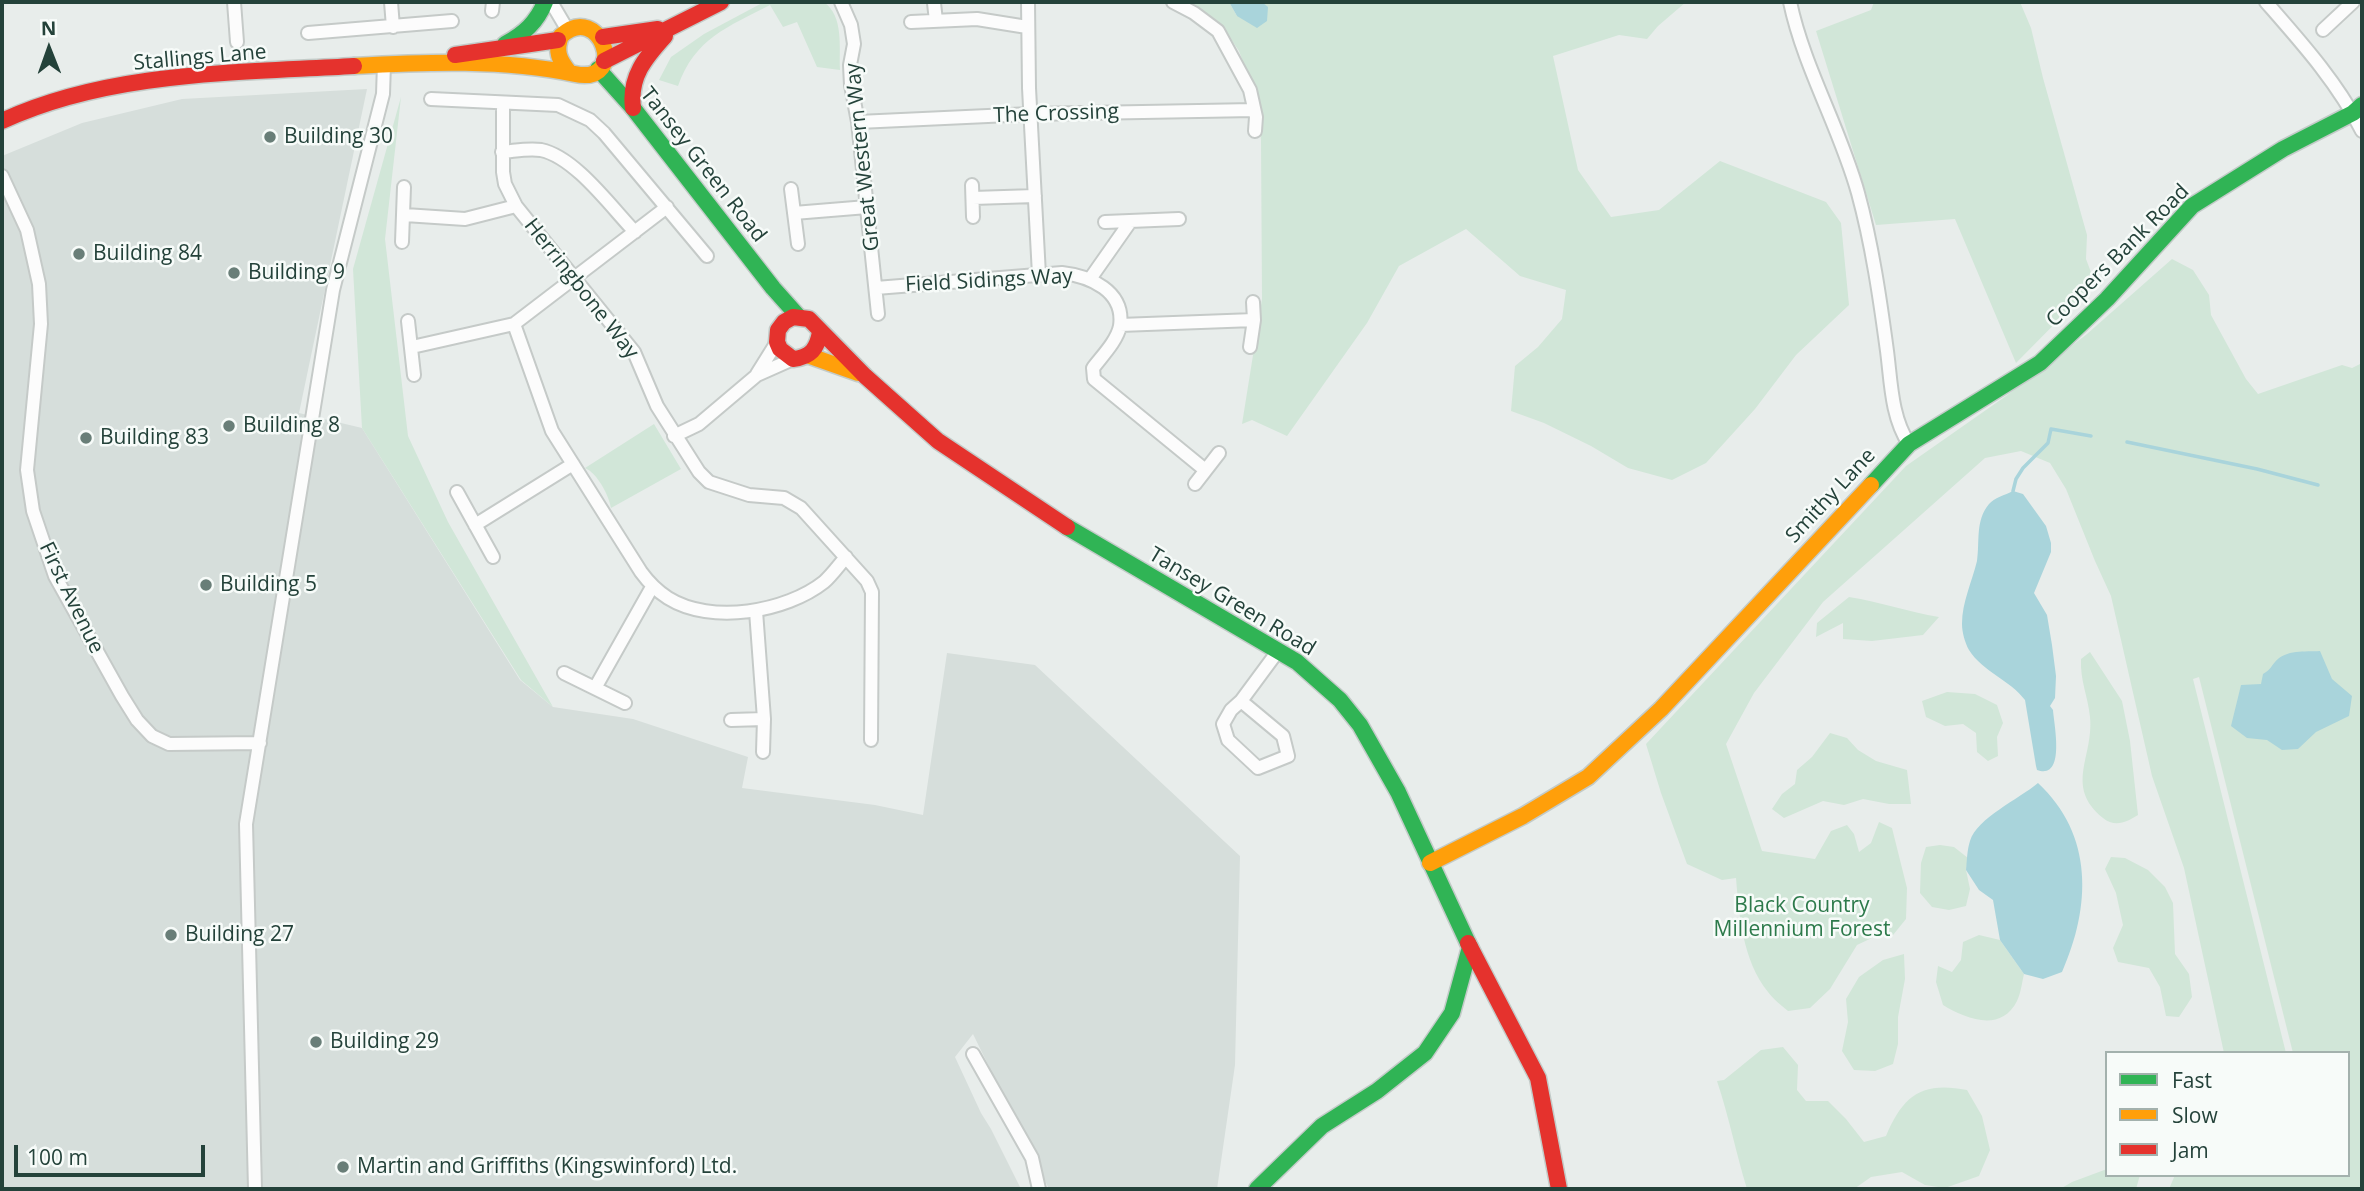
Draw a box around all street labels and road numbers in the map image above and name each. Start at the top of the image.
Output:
street label: Stallings Lane [132,40,268,76]
street label: Great Western Way [841,62,885,252]
street label: Tansey Green Road [635,82,771,248]
street label: The Crossing [993,99,1119,129]
street label: Coopers Bank Road [2041,179,2195,333]
street label: Herringbone Way [518,214,644,364]
street label: Field Sidings Way [905,264,1073,298]
street label: Smithy Lane [1781,444,1881,548]
street label: First Avenue [33,538,109,658]
street label: Tansey Green Road [1144,542,1320,662]

